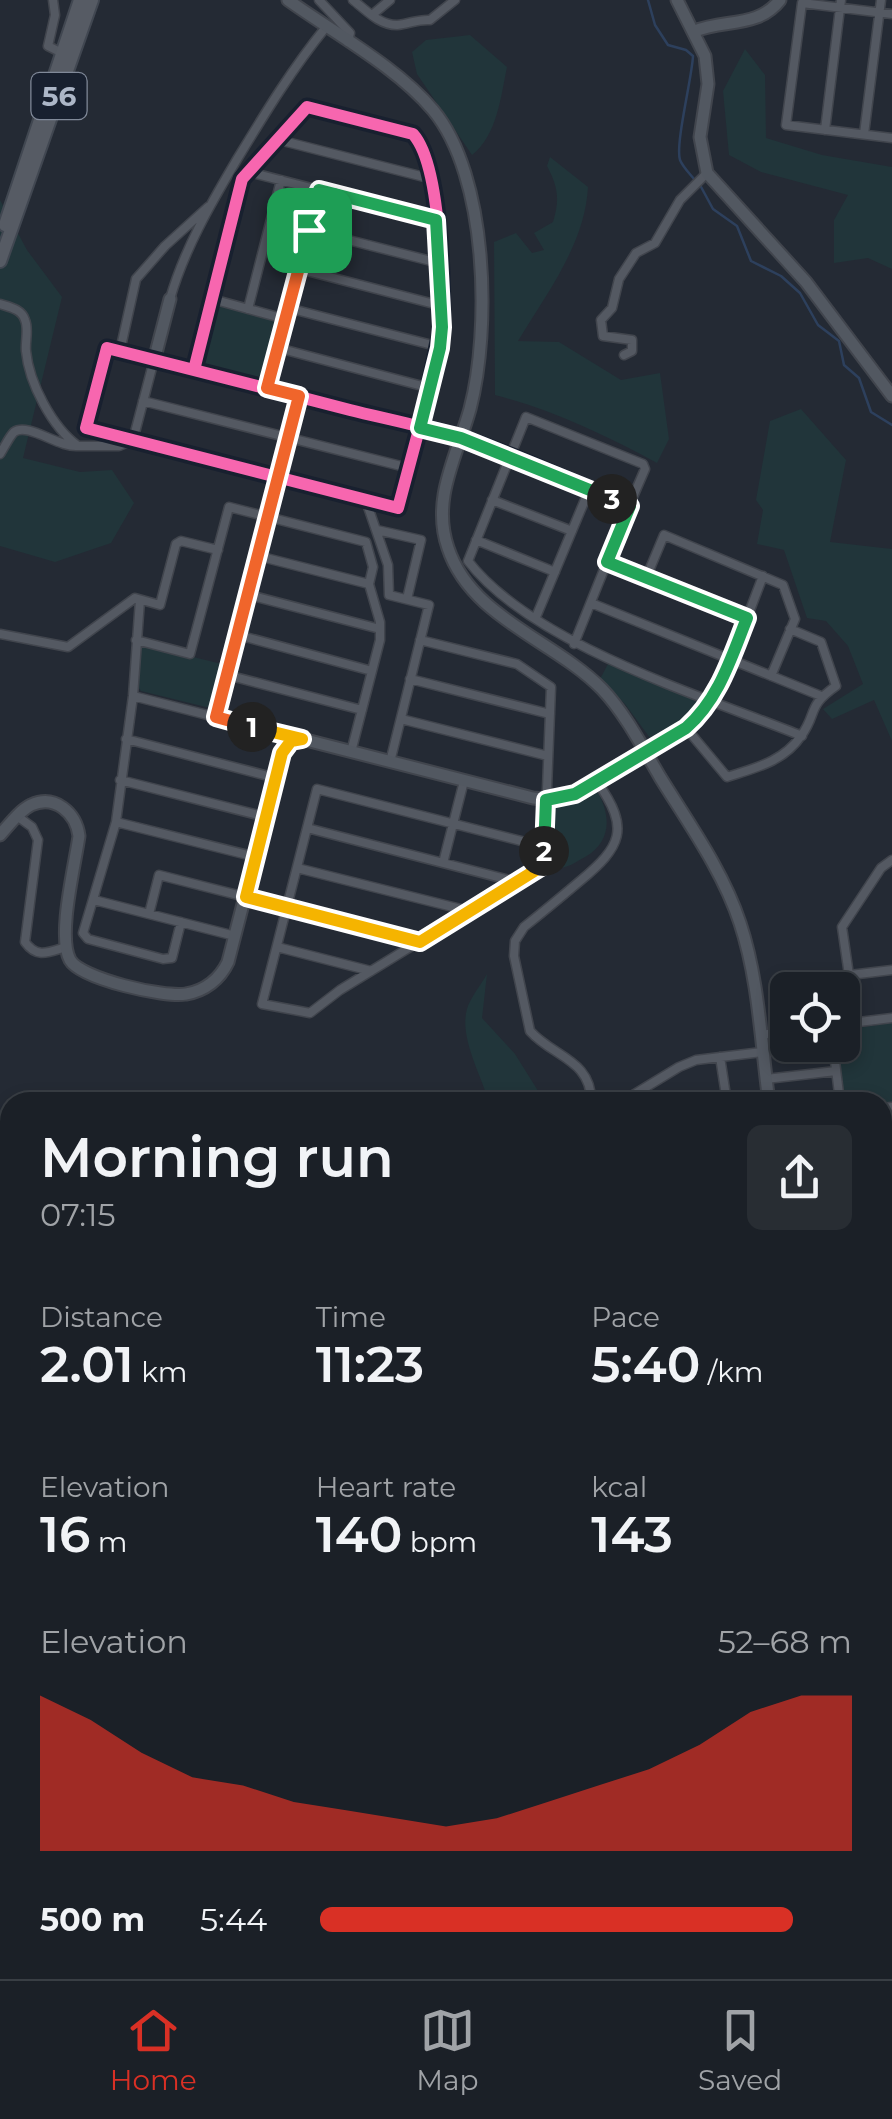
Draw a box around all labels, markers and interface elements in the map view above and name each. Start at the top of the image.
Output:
road number: 56 [32,73,86,119]
pin [267,188,352,273]
icon: arrive [282,203,337,258]
pin: 3 [587,474,637,524]
text: 3 [604,482,620,516]
pin: 1 [227,702,277,752]
text: 1 [247,710,257,744]
pin: 2 [519,826,569,876]
text: 2 [536,834,552,868]
map controls [770,972,860,1062]
button: locate [770,972,860,1062]
text: Morning run [40,1124,394,1191]
button: share [747,1125,852,1230]
text: 07:15 [40,1195,116,1234]
text: Distance [40,1300,163,1334]
text: Time [316,1300,386,1334]
text: Pace [591,1300,660,1334]
text: 2.01 [40,1334,134,1395]
text: 11:23 [316,1334,424,1395]
text: 5:40 [591,1334,700,1395]
text: km [134,1355,187,1389]
text: /km [700,1355,763,1389]
text: Elevation [40,1470,169,1504]
text: Heart rate [316,1470,456,1504]
text: kcal [591,1470,647,1504]
text: 16 [40,1504,90,1565]
text: 140 [316,1504,402,1565]
text: 143 [591,1504,673,1565]
text: m [90,1525,127,1559]
text: bpm [402,1525,477,1559]
text: Elevation [40,1622,188,1661]
text: 52–68 m [718,1622,852,1661]
text: 500 m [40,1900,145,1939]
text: 5:44 [200,1900,267,1939]
tab: Home [110,2003,197,2097]
tab: Map [416,2003,479,2097]
tab: Saved [698,2003,782,2097]

